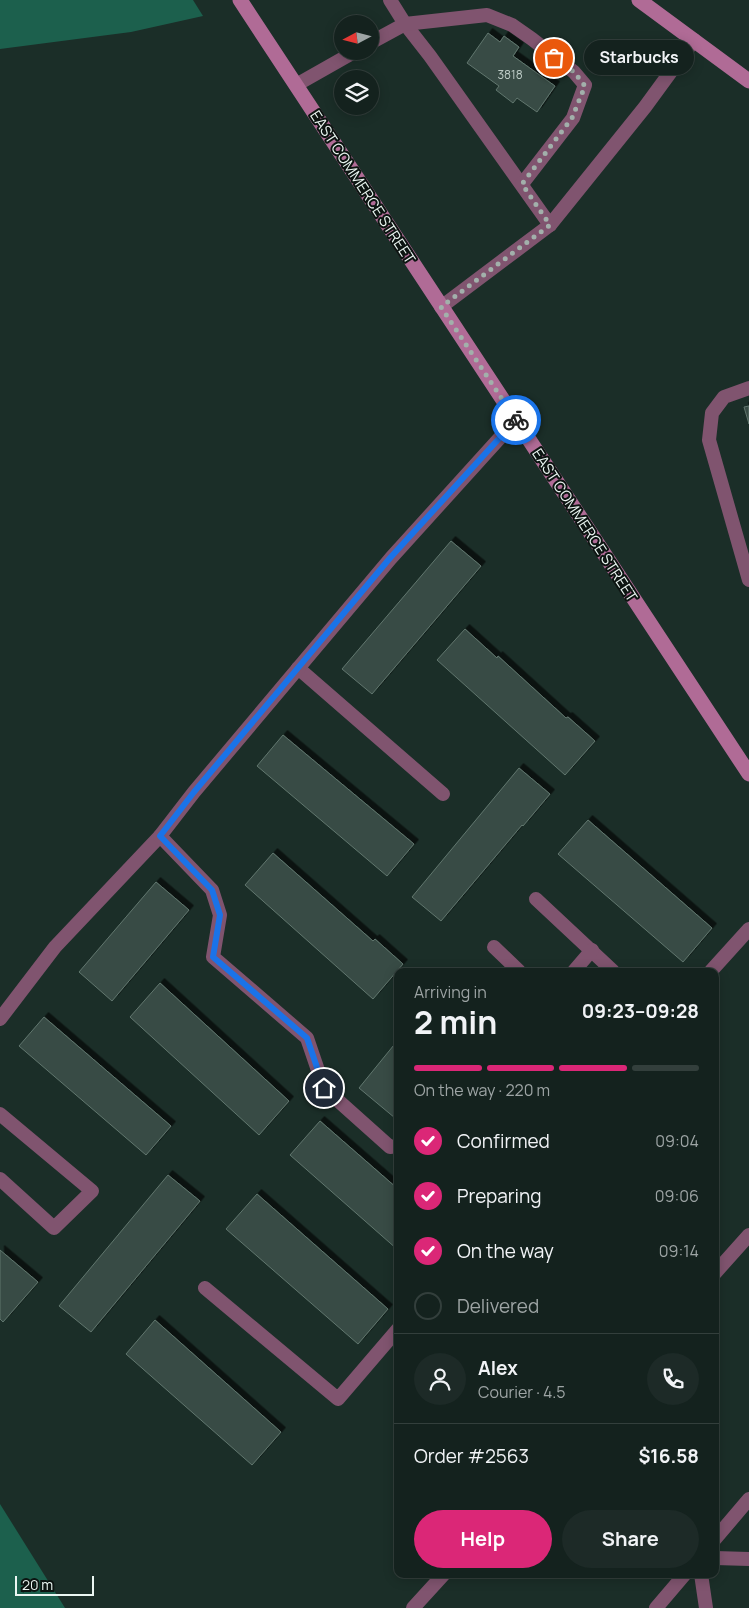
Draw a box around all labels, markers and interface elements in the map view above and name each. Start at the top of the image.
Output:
north arrow [334,15,379,60]
map controls [334,15,379,115]
pin [533,37,575,79]
callout: Starbucks [584,40,694,76]
icon: bag [540,44,568,72]
text: Starbucks [599,46,679,68]
house number: 3818 [497,66,523,83]
button: layers [334,70,379,115]
street label: EAST COMMERCE STREET [305,106,421,268]
courier [491,395,541,445]
icon: bike [502,406,530,434]
street label: EAST COMMERCE STREET [527,444,643,606]
text: Arriving in [414,981,487,1003]
text: 09:23–09:28 [582,998,699,1024]
text: 2 min [414,1000,497,1044]
pin [303,1067,345,1109]
icon: home [310,1074,338,1102]
text: On the way · 220 m [414,1079,550,1101]
icon: check [414,1127,442,1155]
text: Confirmed [457,1128,550,1154]
text: 09:04 [655,1130,699,1152]
icon: check [414,1182,442,1210]
text: Preparing [457,1183,542,1209]
text: 09:06 [655,1185,699,1207]
icon: check [414,1237,442,1265]
text: On the way [457,1238,554,1264]
text: 09:14 [659,1240,699,1262]
text: Delivered [457,1293,539,1319]
button: person [414,1353,466,1405]
button: phone [647,1353,699,1405]
text: Alex [478,1355,518,1381]
text: Courier · 4.5 [478,1381,565,1403]
text: Order #2563 [414,1443,529,1469]
text: $16.58 [638,1443,699,1469]
button: Help [414,1510,552,1568]
button: Share [562,1510,699,1568]
scale bar [15,1573,94,1596]
text: 20 m [22,1575,53,1594]

